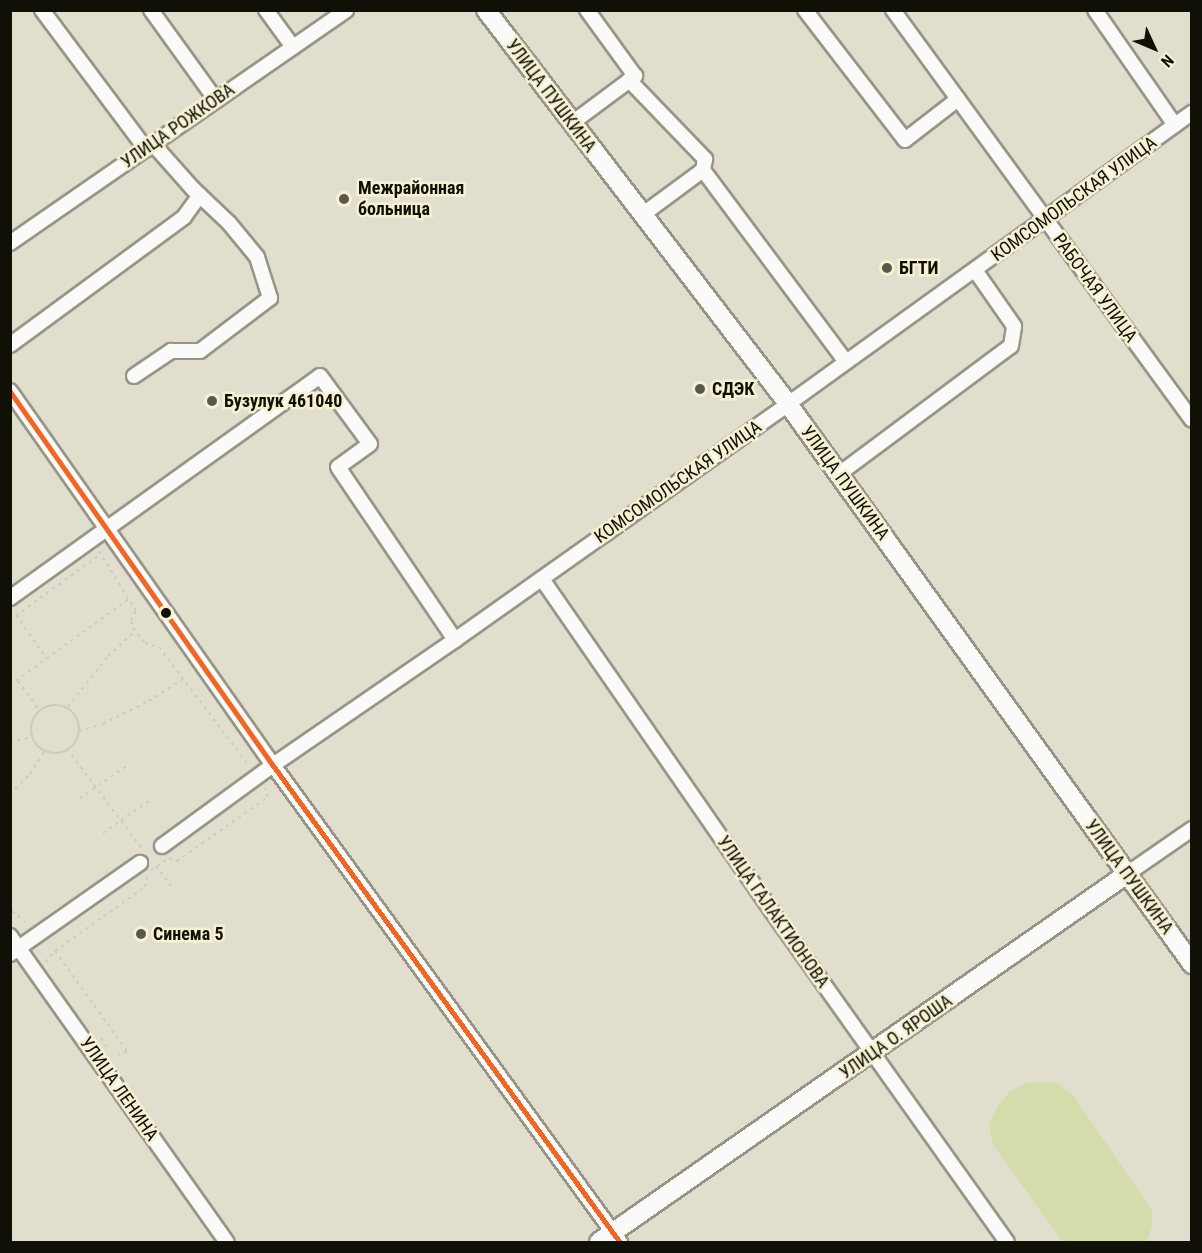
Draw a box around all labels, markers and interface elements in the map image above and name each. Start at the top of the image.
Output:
north arrow [1124,18,1184,78]
street label: УЛИЦА ПУШКИНА [501,35,601,157]
text: N [1157,51,1178,71]
street label: УЛИЦА РОЖКОВА [117,79,239,173]
street label: КОМСОМОЛЬСКАЯ УЛИЦА [987,132,1161,266]
place label: Межрайонная больница [358,178,464,220]
marker: Межрайонная больница [335,190,353,208]
street label: РАБОЧАЯ УЛИЦА [1048,229,1142,347]
place label: БГТИ [899,257,938,279]
marker: БГТИ [880,261,894,275]
place label: СДЭК [712,378,754,400]
marker: СДЭК [693,382,707,396]
place label: Бузулук 461040 [224,390,342,412]
marker: Бузулук 461040 [205,394,219,408]
street label: КОМСОМОЛЬСКАЯ УЛИЦА [590,416,766,548]
street label: УЛИЦА ПУШКИНА [796,421,894,545]
unlabelled marker [160,607,172,619]
street label: УЛИЦА ПУШКИНА [1080,815,1178,939]
street label: УЛИЦА ГАЛАКТИОНОВА [712,832,834,992]
place label: Синема 5 [153,923,224,945]
marker: Синема 5 [134,927,148,941]
street label: УЛИЦА О. ЯРОША [835,990,957,1084]
street label: УЛИЦА ЛЕНИНА [75,1033,163,1145]

